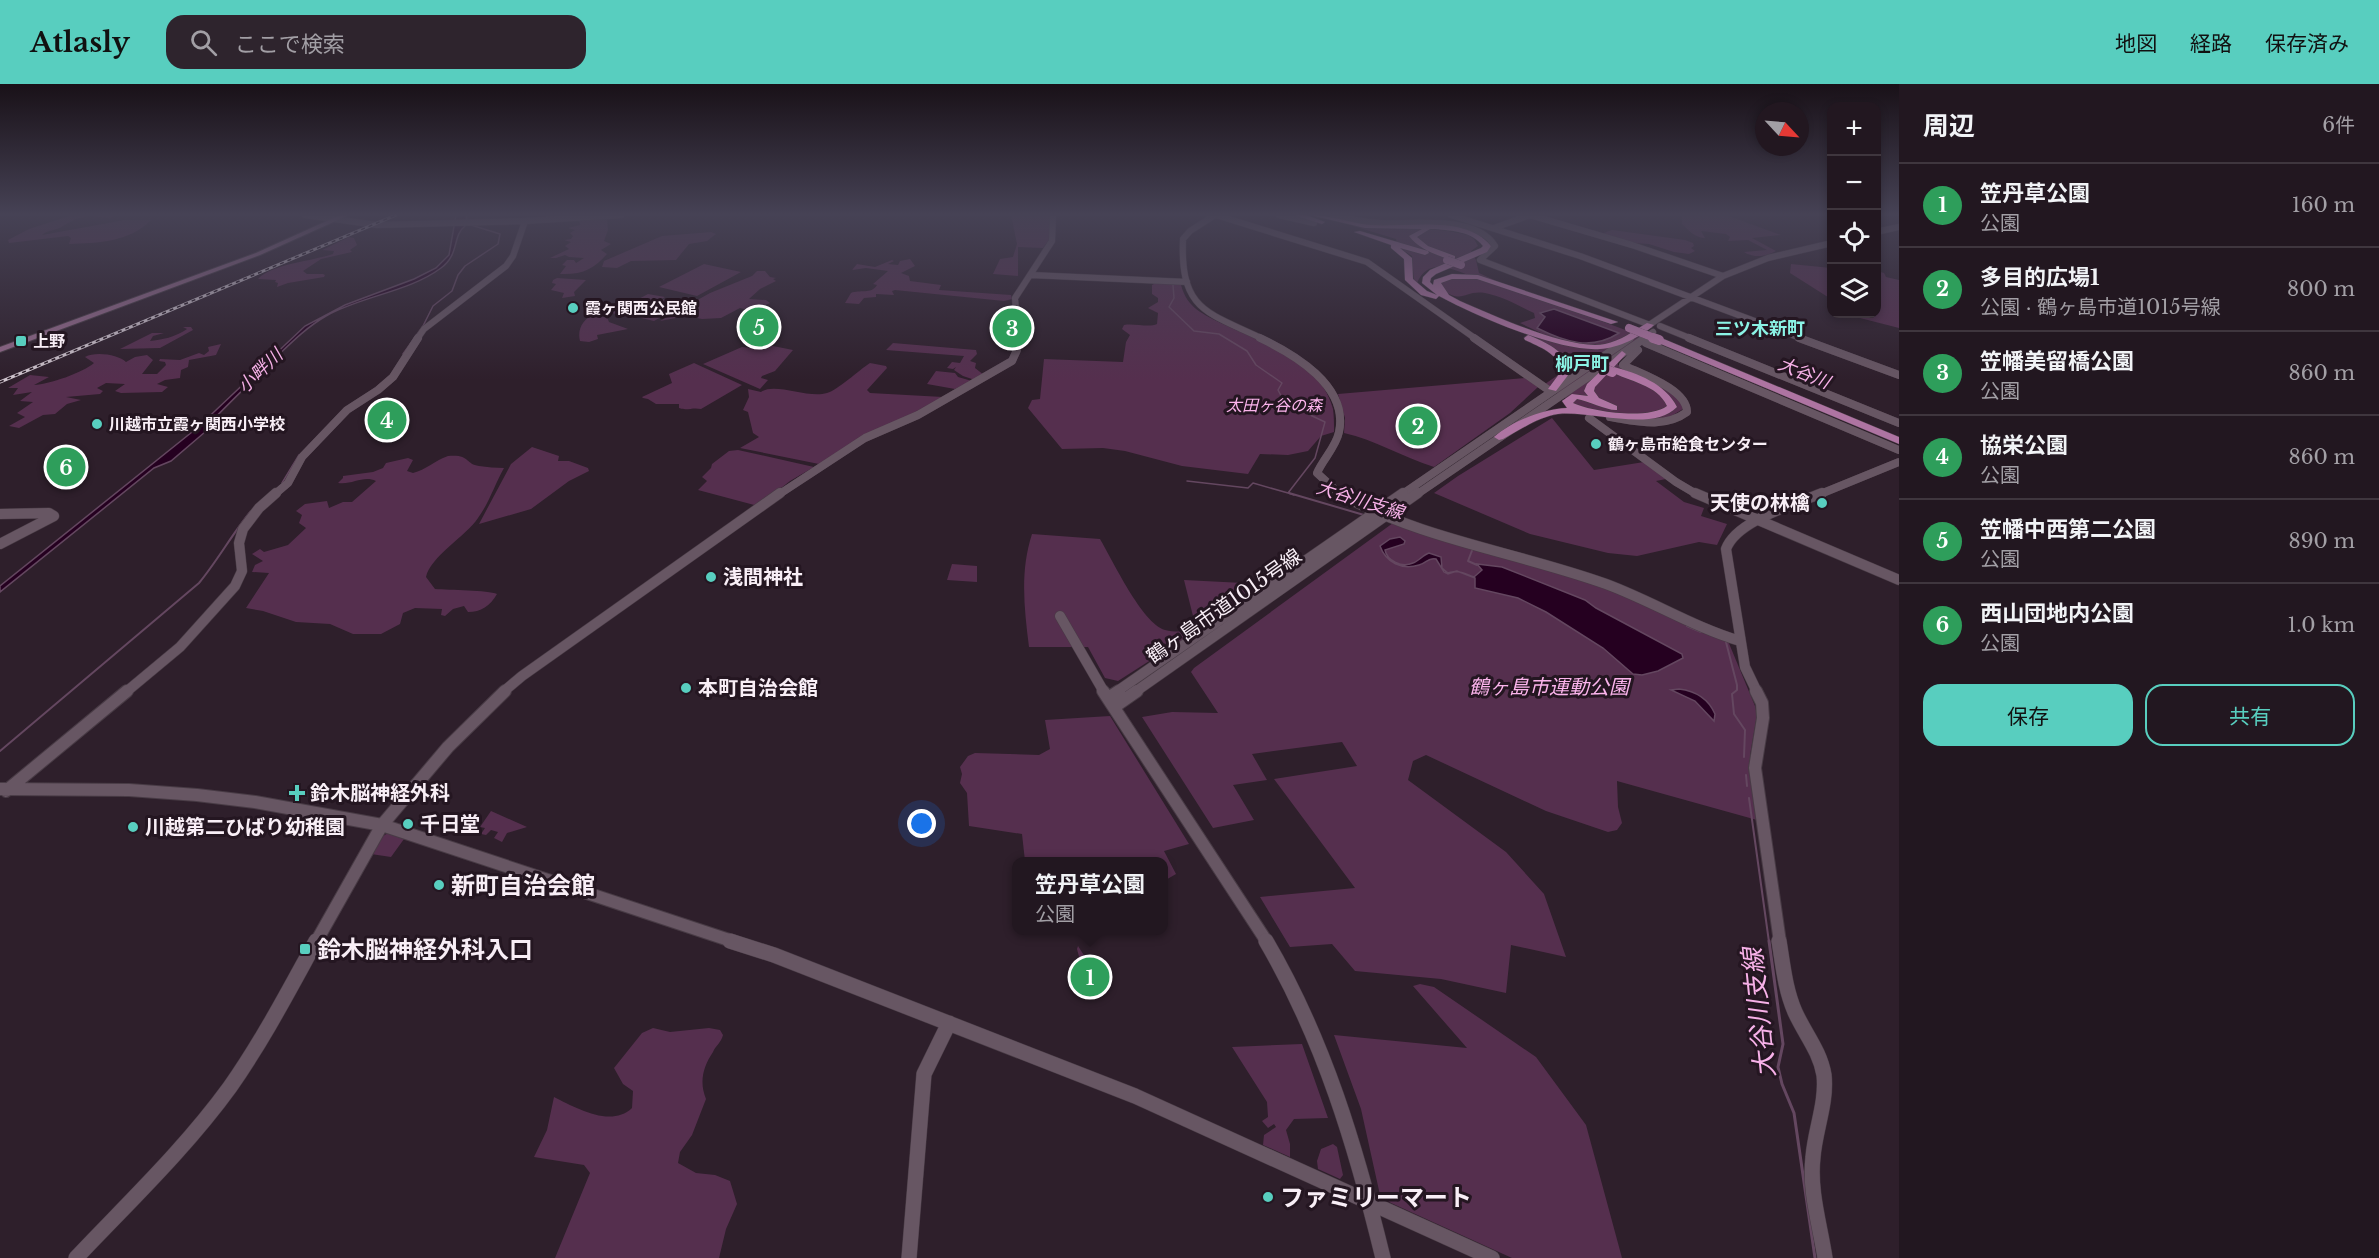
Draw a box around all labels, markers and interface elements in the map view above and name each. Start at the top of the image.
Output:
search box [166,15,586,69]
text: Atlasly [30,25,130,60]
icon: search [187,26,220,59]
text: ここで検索 [235,31,345,58]
text: 地図 [2115,31,2157,57]
text: 経路 [2190,31,2232,57]
text: 保存済み [2265,31,2349,57]
north arrow [1755,102,1809,156]
map controls [1827,102,1881,318]
button: + [1827,102,1881,156]
text: 周辺 [1923,110,1975,142]
text: 6件 [2322,113,2355,137]
button: − [1827,156,1881,210]
text: 笠丹草公園 [1980,180,2090,207]
text: 1 [1938,193,1947,217]
text: 160 m [2292,193,2355,217]
button: locate [1827,210,1881,264]
text: 公園 [1980,211,2020,235]
button: layers [1827,264,1881,318]
text: 多目的広場1 [1980,264,2100,291]
text: 2 [1936,277,1949,301]
text: 800 m [2287,277,2355,301]
text: 公園 · 鶴ヶ島市道1015号線 [1980,295,2221,319]
place label: 霞ヶ関西公民館 [585,298,697,318]
marker: 霞ヶ関西公民館 [566,301,580,315]
pin: 5 [740,304,778,350]
pin: 3 [992,306,1032,350]
district label: 三ツ木新町 [1715,318,1805,340]
place label: 上野 [33,331,65,351]
marker: 上野 [14,334,28,348]
water label: 小畔川 [233,343,289,398]
text: 笠幡美留橋公園 [1980,348,2134,375]
district label: 柳戸町 [1555,353,1609,375]
water label: 大谷川 [1775,353,1835,394]
text: 3 [1936,361,1949,385]
text: 860 m [2289,361,2355,385]
text: 公園 [1980,379,2020,403]
park label: 太田ヶ谷の森 [1226,395,1324,415]
pin: 4 [368,398,406,442]
pin: 2 [1398,404,1438,448]
place label: 川越市立霞ヶ関西小学校 [109,414,285,434]
marker: 川越市立霞ヶ関西小学校 [90,417,104,431]
text: 協栄公園 [1980,432,2068,459]
place label: 鶴ヶ島市給食センター [1608,434,1768,454]
marker: 鶴ヶ島市給食センター [1589,437,1603,451]
pin: 6 [46,444,86,490]
text: 4 [1936,445,1949,469]
text: 860 m [2289,445,2355,469]
text: 公園 [1980,463,2020,487]
water label: 大谷川支線 [1314,476,1408,524]
place label: 天使の林檎 [1710,491,1810,515]
marker: 天使の林檎 [1815,496,1829,510]
text: 笠幡中西第二公園 [1980,516,2156,543]
text: 5 [1937,529,1948,553]
text: 890 m [2289,529,2355,553]
street label: 鶴ヶ島市道1015号線 [1142,544,1306,668]
text: 公園 [1980,547,2020,571]
place label: 浅間神社 [723,565,803,589]
marker: 浅間神社 [704,570,718,584]
text: 西山団地内公園 [1980,600,2134,627]
text: 6 [1936,613,1949,637]
text: 1.0 km [2287,613,2355,637]
text: 公園 [1980,631,2020,655]
park label: 鶴ヶ島市運動公園 [1469,675,1632,699]
place label: 本町自治会館 [698,676,818,700]
marker: 本町自治会館 [679,681,693,695]
button: 保存 [1923,684,2133,746]
button: 共有 [2145,684,2355,746]
place label: 鈴木脳神経外科 [310,781,450,805]
marker: 鈴木脳神経外科 [288,784,306,802]
your location [907,809,936,838]
place label: 千日堂 [420,812,480,836]
place label: 川越第二ひばり幼稚園 [145,815,345,839]
marker: 千日堂 [401,817,415,831]
marker: 川越第二ひばり幼稚園 [126,820,140,834]
popup [1012,857,1168,935]
place label: 新町自治会館 [451,871,595,900]
text: 笠丹草公園 [1035,871,1145,898]
marker: 新町自治会館 [432,878,446,892]
text: 公園 [1035,902,1075,926]
place label: 鈴木脳神経外科入口 [317,935,533,964]
marker: 鈴木脳神経外科入口 [298,942,312,956]
water label: 大谷川支線 [1736,944,1782,1079]
pin: 1 [1070,954,1110,1000]
place label: ファミリーマート [1280,1183,1472,1212]
marker: ファミリーマート [1261,1190,1275,1204]

